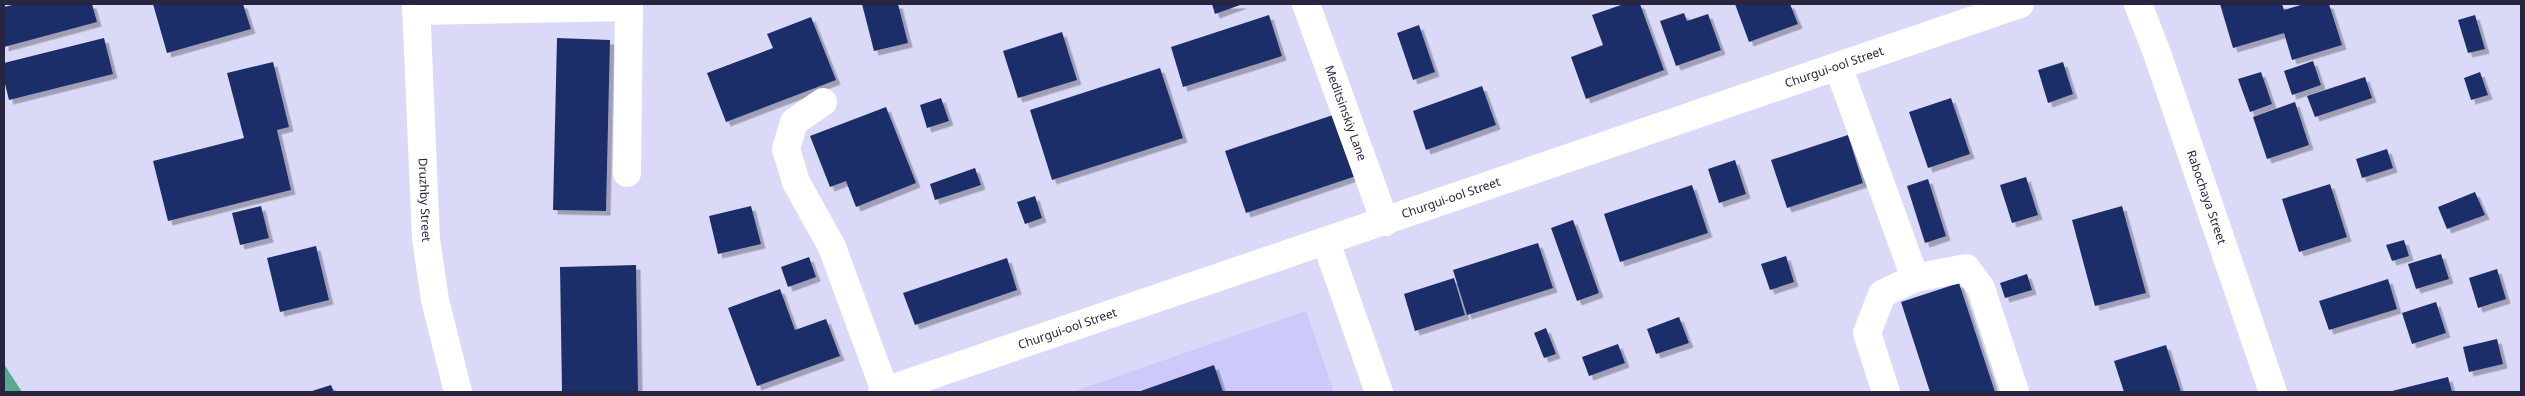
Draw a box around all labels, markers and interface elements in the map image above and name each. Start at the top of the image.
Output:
street label: Churgui-ool Street [1782,42,1886,92]
street label: Meditsinskiy Lane [1321,63,1371,163]
street label: Rabochaya Street [2183,148,2231,247]
street label: Druzhby Street [415,157,435,244]
street label: Churgui-ool Street [1399,173,1503,222]
street label: Churgui-ool Street [1016,303,1120,353]

